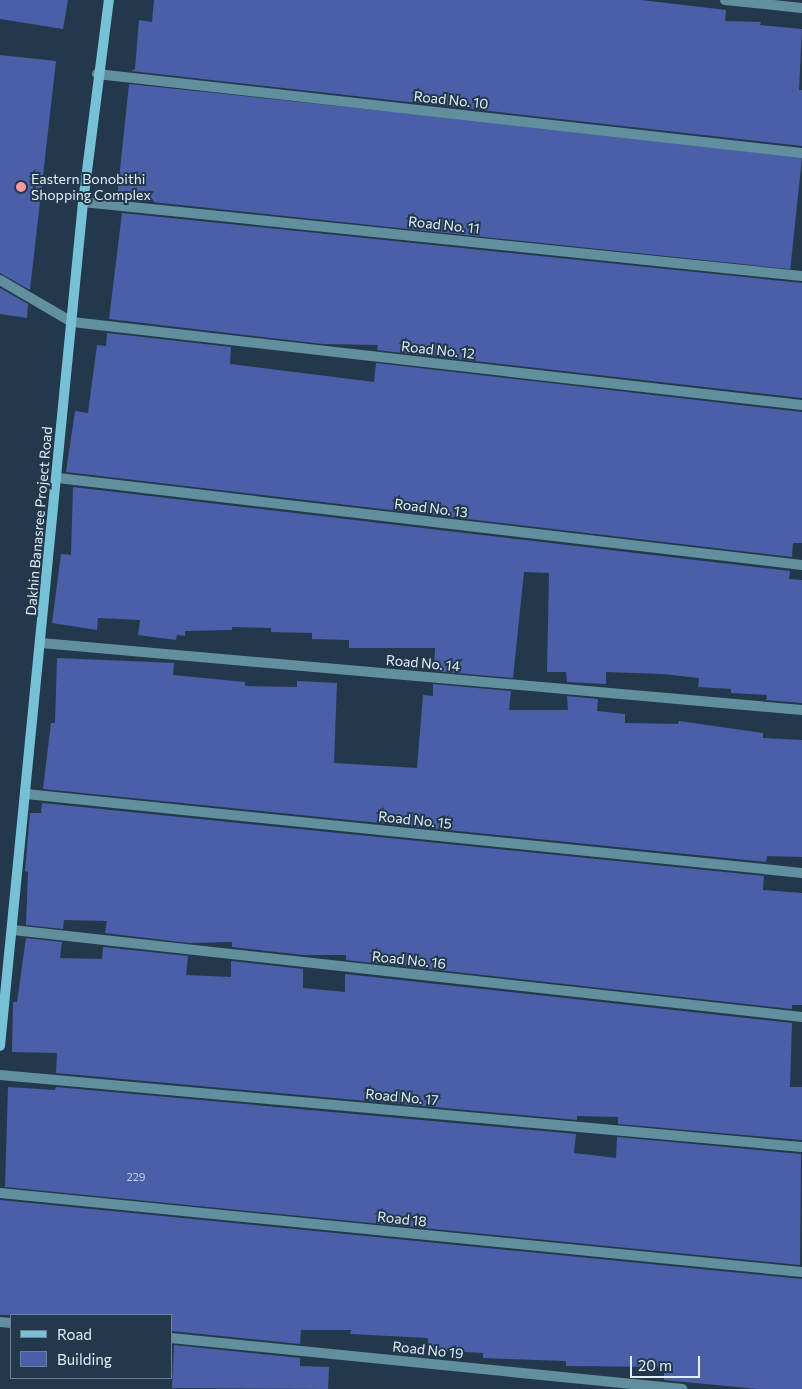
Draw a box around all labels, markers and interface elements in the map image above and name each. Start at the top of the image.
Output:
street label: Road No. 10 [413,88,489,112]
place label: Eastern Bonobithi Shopping Complex [31,171,151,203]
marker: Eastern Bonobithi Shopping Complex [15,181,27,193]
street label: Road No. 11 [407,213,481,237]
street label: Road No. 12 [400,338,476,362]
street label: Dakhin Banasree Project Road [22,426,56,616]
street label: Road No. 13 [393,495,469,521]
street label: Road No. 14 [385,651,461,675]
street label: Road No. 15 [377,808,453,832]
street label: Road No. 16 [371,948,447,972]
street label: Road No. 17 [365,1085,439,1109]
house number: 229 [127,1170,145,1184]
street label: Road 18 [376,1208,428,1230]
legend [10,1314,172,1379]
text: Road [57,1325,92,1343]
street label: Road No 19 [392,1338,464,1362]
scale bar [632,1346,702,1378]
text: Building [57,1350,112,1368]
text: 20 m [638,1356,672,1374]

